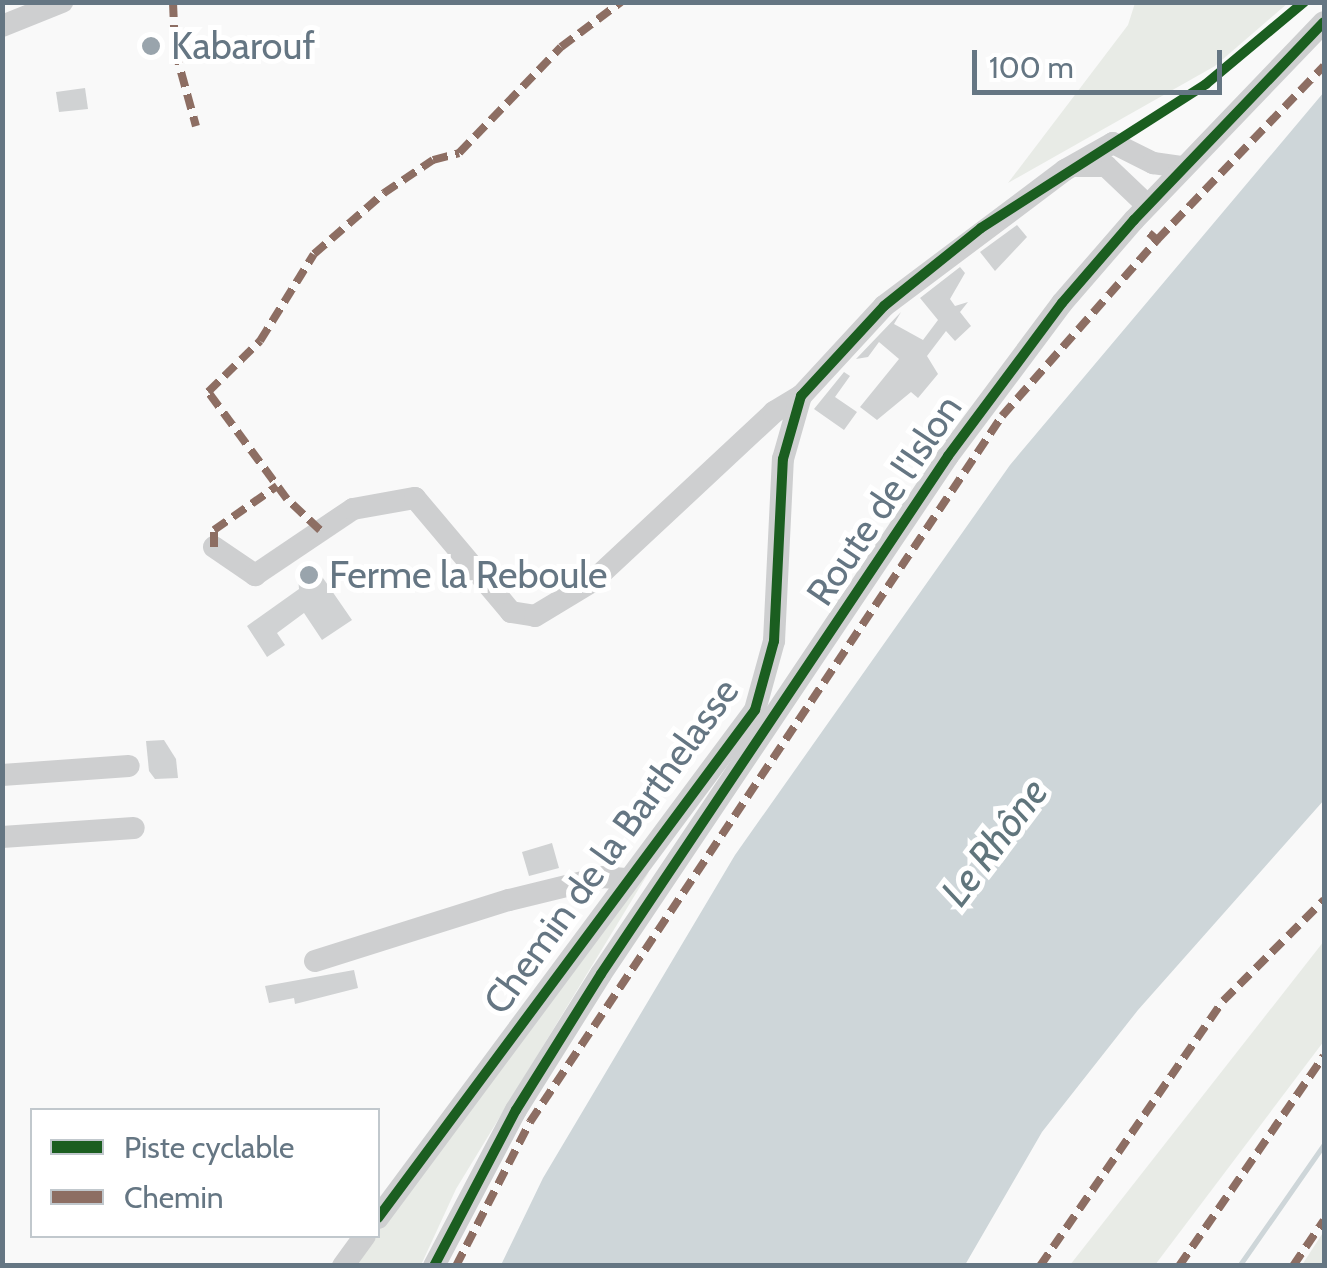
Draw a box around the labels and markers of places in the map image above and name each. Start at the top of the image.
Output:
place label: Kabarouf [171,23,315,69]
marker: Kabarouf [140,35,162,57]
place label: Ferme la Reboule [329,552,608,598]
marker: Ferme la Reboule [298,564,320,586]

